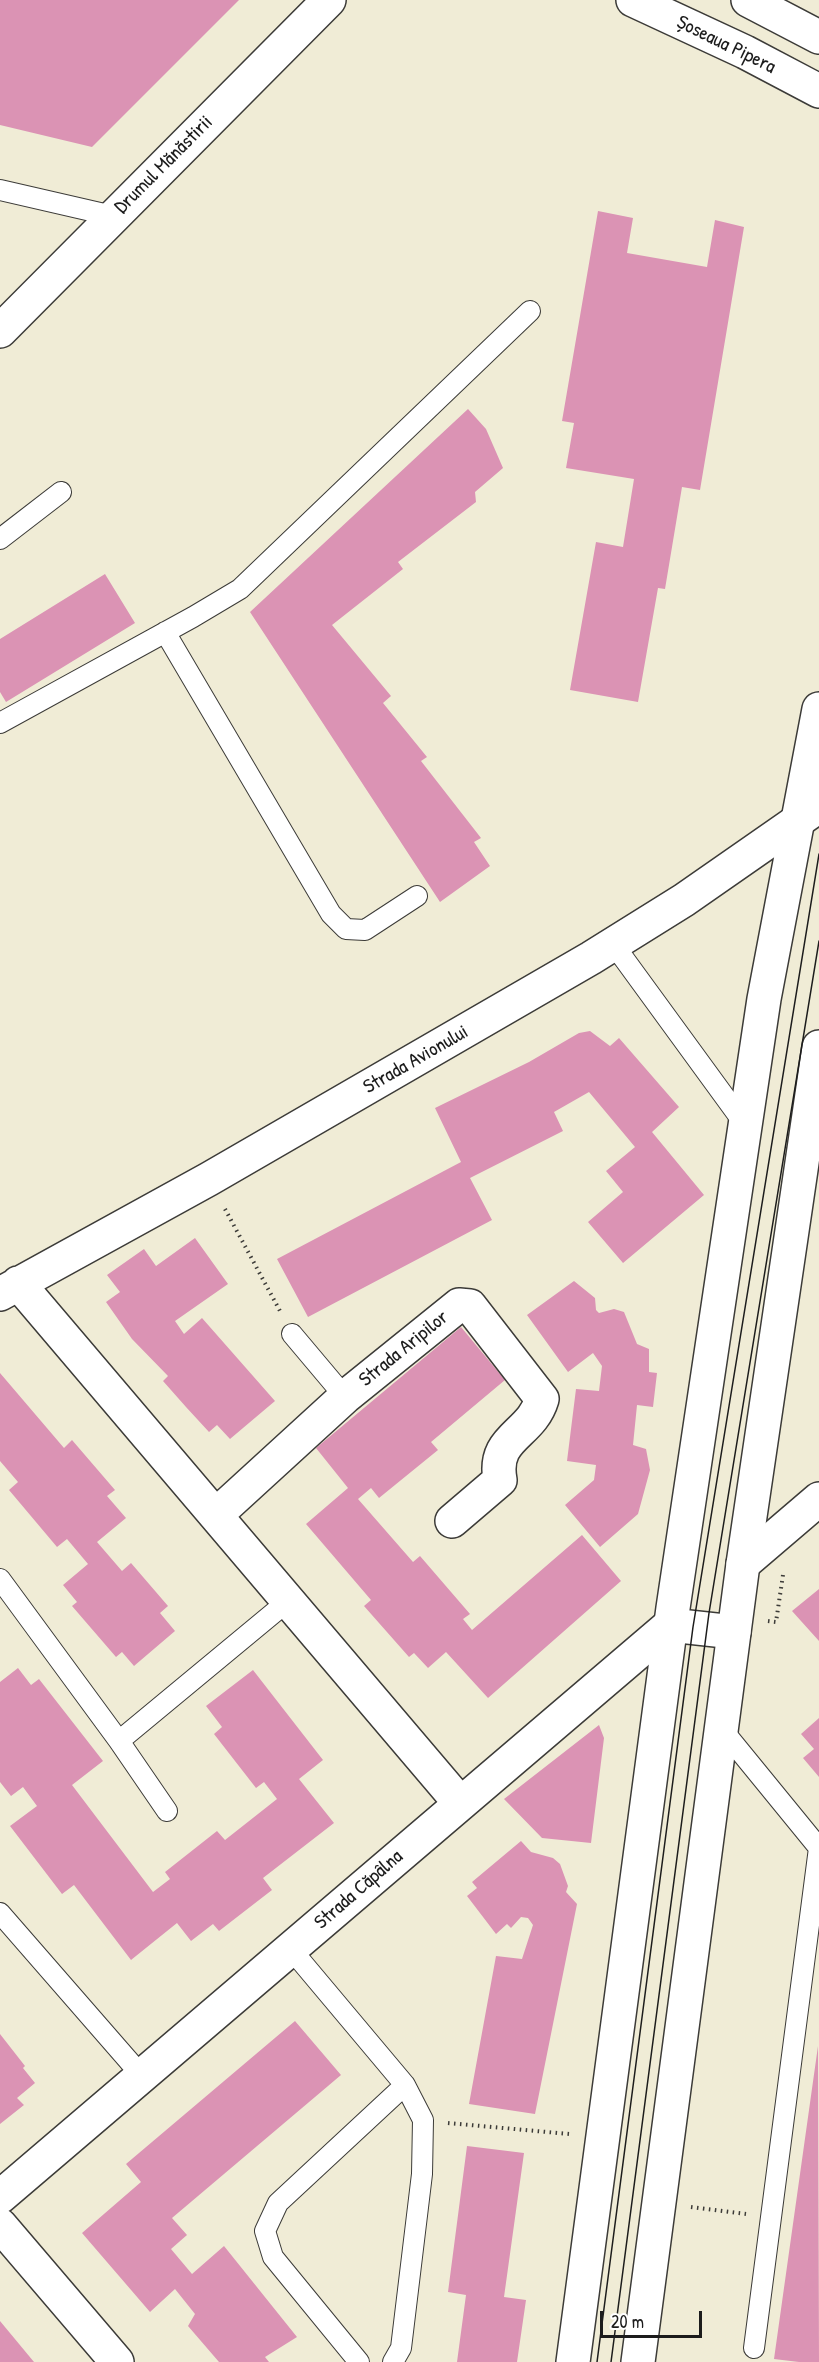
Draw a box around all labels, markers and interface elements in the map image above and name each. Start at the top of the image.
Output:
street label: Șoseaua Pipera [673,11,779,79]
street label: Drumul Mănăstirii [110,111,218,219]
street label: Strada Avionului [359,1020,473,1100]
street label: Strada Aripilor [355,1306,453,1392]
street label: Strada Căpâlna [310,1845,408,1935]
scale bar [603,2299,705,2337]
text: 20 m [611,2309,644,2334]

